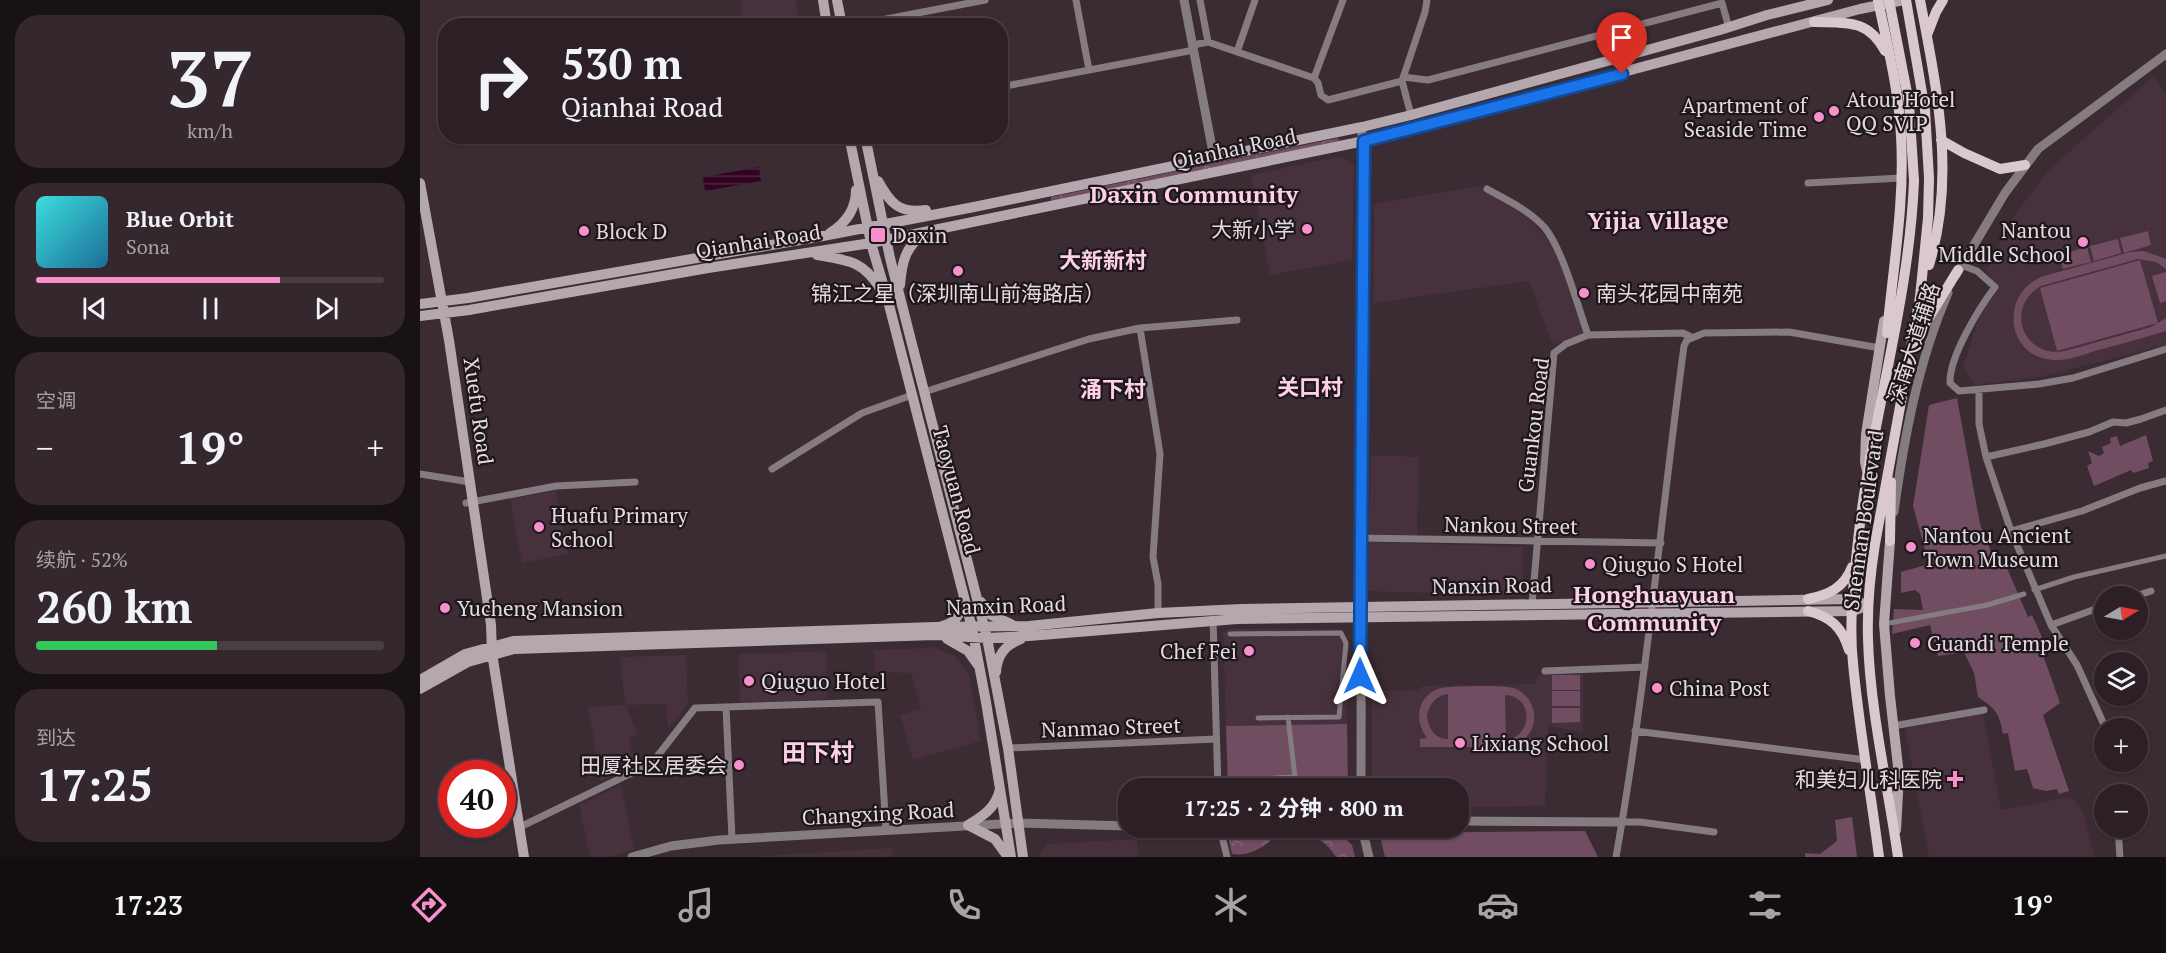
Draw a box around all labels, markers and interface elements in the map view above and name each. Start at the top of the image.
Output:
pin [1596,12,1647,74]
icon: arrive [1605,21,1638,54]
text: 37 [166,26,254,129]
text: 530 m [561,35,682,91]
icon: right [462,42,540,120]
place label: Atour Hotel QQ SVIP [1846,85,1955,137]
text: Qianhai Road [561,89,723,125]
place label: Apartment of Seaside Time [1681,91,1809,143]
marker: Atour Hotel QQ SVIP [1827,104,1841,118]
marker: Apartment of Seaside Time [1812,110,1826,124]
text: km/h [187,117,233,144]
street label: Qianhai Road [1169,121,1299,175]
district label: Daxin Community [1090,178,1300,210]
text: Blue Orbit [126,204,234,233]
district label: Yijia Village [1587,204,1729,236]
place label: 大新小学 [1211,215,1295,243]
place label: Nantou Middle School [1938,216,2071,268]
place label: Block D [596,217,667,245]
street label: Qianhai Road [694,217,823,265]
place label: Daxin [892,221,948,249]
marker: 大新小学 [1300,222,1314,236]
marker: Block D [577,224,591,238]
marker: Daxin [869,226,887,244]
text: Sona [126,233,170,260]
marker: Nantou Middle School [2076,235,2090,249]
district label: 大新新村 [1059,245,1147,274]
marker: 锦江之星（深圳南山前海路店） [951,264,965,278]
place label: 锦江之星（深圳南山前海路店） [811,279,1105,307]
place label: 南头花园中南苑 [1596,279,1743,307]
street label: 深南大道辅路 [1880,279,1946,407]
marker: 南头花园中南苑 [1577,286,1591,300]
icon: previous [78,292,111,325]
icon: pause [194,292,227,325]
icon: next [310,292,343,325]
street label: Xuefu Road [458,356,500,467]
street label: Guankou Road [1511,356,1555,494]
district label: 关口村 [1277,372,1343,401]
district label: 涌下村 [1080,374,1146,403]
text: 空调 [36,387,76,414]
text: 19° [175,417,245,477]
street label: Taoyuan Road [926,423,988,558]
text: − [36,426,54,469]
text: + [366,426,384,469]
street label: Shennan Boulevard [1837,428,1890,612]
place label: Huafu Primary School [551,501,688,553]
street label: Nankou Street [1444,510,1578,540]
marker: Huafu Primary School [532,520,546,534]
place label: Nantou Ancient Town Museum [1923,521,2072,573]
marker: Nantou Ancient Town Museum [1904,540,1918,554]
text: 续航 · 52% [36,546,128,573]
place label: Qiuguo S Hotel [1602,550,1743,578]
marker: Qiuguo S Hotel [1583,557,1597,571]
street label: Nanxin Road [1432,570,1553,600]
text: 260 km [36,576,192,636]
district label: Honghuayuan Community [1573,578,1735,638]
north arrow [2094,586,2148,640]
map controls [2094,586,2148,838]
street label: Nanxin Road [945,589,1067,621]
place label: Yucheng Mansion [457,594,623,622]
marker: Yucheng Mansion [438,601,452,615]
place label: Guandi Temple [1927,629,2069,657]
marker: Guandi Temple [1908,636,1922,650]
place label: Chef Fei [1160,637,1237,665]
marker: Chef Fei [1242,644,1256,658]
position arrow [1328,644,1392,708]
button: layers [2094,652,2148,706]
place label: Qiuguo Hotel [761,667,886,695]
marker: Qiuguo Hotel [742,674,756,688]
place label: China Post [1669,674,1770,702]
marker: China Post [1650,681,1664,695]
street label: Nanmao Street [1041,711,1182,743]
button: + [2094,718,2148,772]
text: 到达 [36,724,76,751]
place label: Lixiang School [1472,729,1609,757]
district label: 田下村 [782,736,854,768]
marker: Lixiang School [1453,736,1467,750]
place label: 田厦社区居委会 [580,751,727,779]
text: 17:25 [36,754,153,814]
marker: 田厦社区居委会 [732,758,746,772]
speed limit sign: 40 [438,760,516,838]
place label: 和美妇儿科医院 [1795,765,1942,793]
marker: 和美妇儿科医院 [1946,770,1964,788]
button: − [2094,784,2148,838]
text: 17:25 · 2 分钟 · 800 m [1184,793,1403,822]
street label: Changxing Road [801,795,955,831]
icon: directions [408,884,450,926]
icon: music [675,884,717,926]
icon: phone [943,884,985,926]
icon: climate [1210,884,1252,926]
icon: car [1477,884,1519,926]
icon: filters [1744,884,1786,926]
text: 17:23 [113,887,183,923]
text: 19° [2012,887,2053,923]

